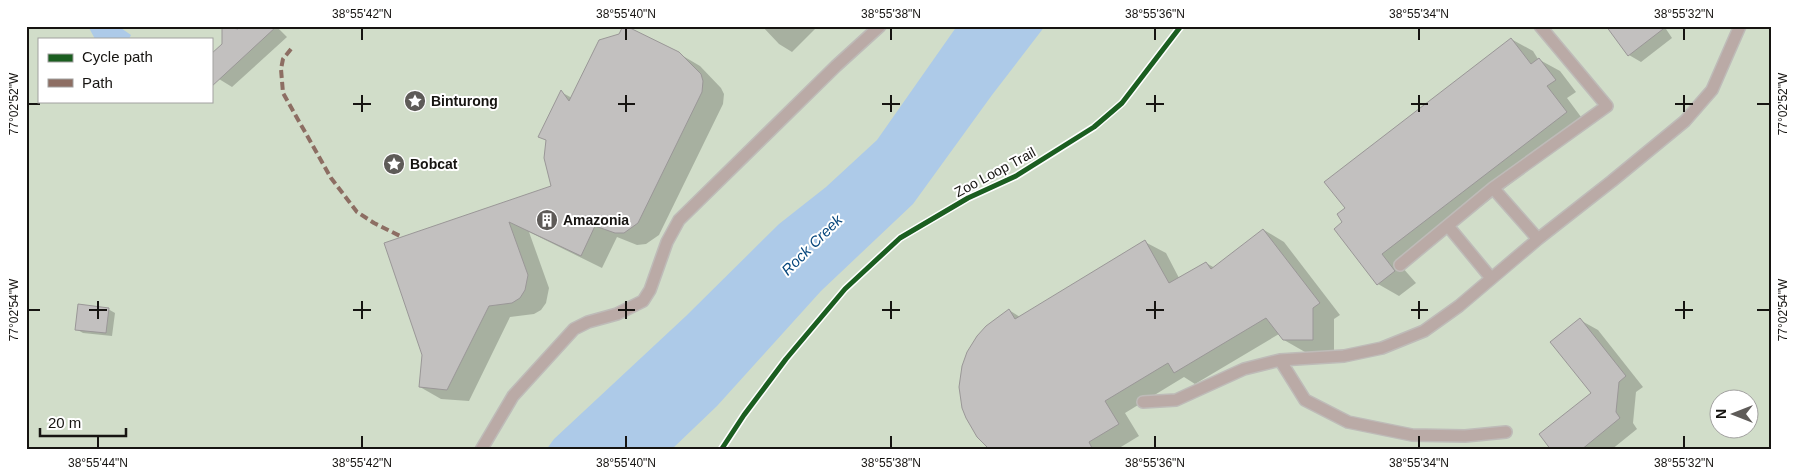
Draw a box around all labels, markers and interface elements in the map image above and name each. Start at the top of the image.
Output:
text: 38°55'42"N [332,7,392,21]
text: 38°55'40"N [596,7,656,21]
text: 38°55'38"N [861,7,921,21]
text: 38°55'36"N [1125,7,1185,21]
text: 38°55'34"N [1389,7,1449,21]
text: 38°55'32"N [1654,7,1714,21]
legend [38,38,212,102]
text: Cycle path [82,48,153,65]
text: 77°02'52"W [7,72,21,135]
text: 77°02'52"W [1776,72,1790,135]
text: Path [82,74,113,91]
place icon: Binturong [403,89,427,113]
place label: Binturong [431,93,498,109]
street label: Zoo Loop Trail [952,144,1038,200]
place icon: Bobcat [382,152,406,176]
place label: Bobcat [410,156,458,172]
building icon: Amazonia [535,208,559,232]
water label: Rock Creek [778,210,846,278]
place label: Amazonia [563,212,629,228]
text: 77°02'54"W [7,278,21,341]
text: 77°02'54"W [1776,278,1790,341]
north arrow [1710,388,1760,438]
scale bar [40,406,126,438]
text: N [1713,409,1729,419]
text: 20 m [48,414,81,431]
text: 38°55'44"N [68,456,128,470]
text: 38°55'42"N [332,456,392,470]
text: 38°55'40"N [596,456,656,470]
text: 38°55'38"N [861,456,921,470]
text: 38°55'36"N [1125,456,1185,470]
text: 38°55'34"N [1389,456,1449,470]
text: 38°55'32"N [1654,456,1714,470]

